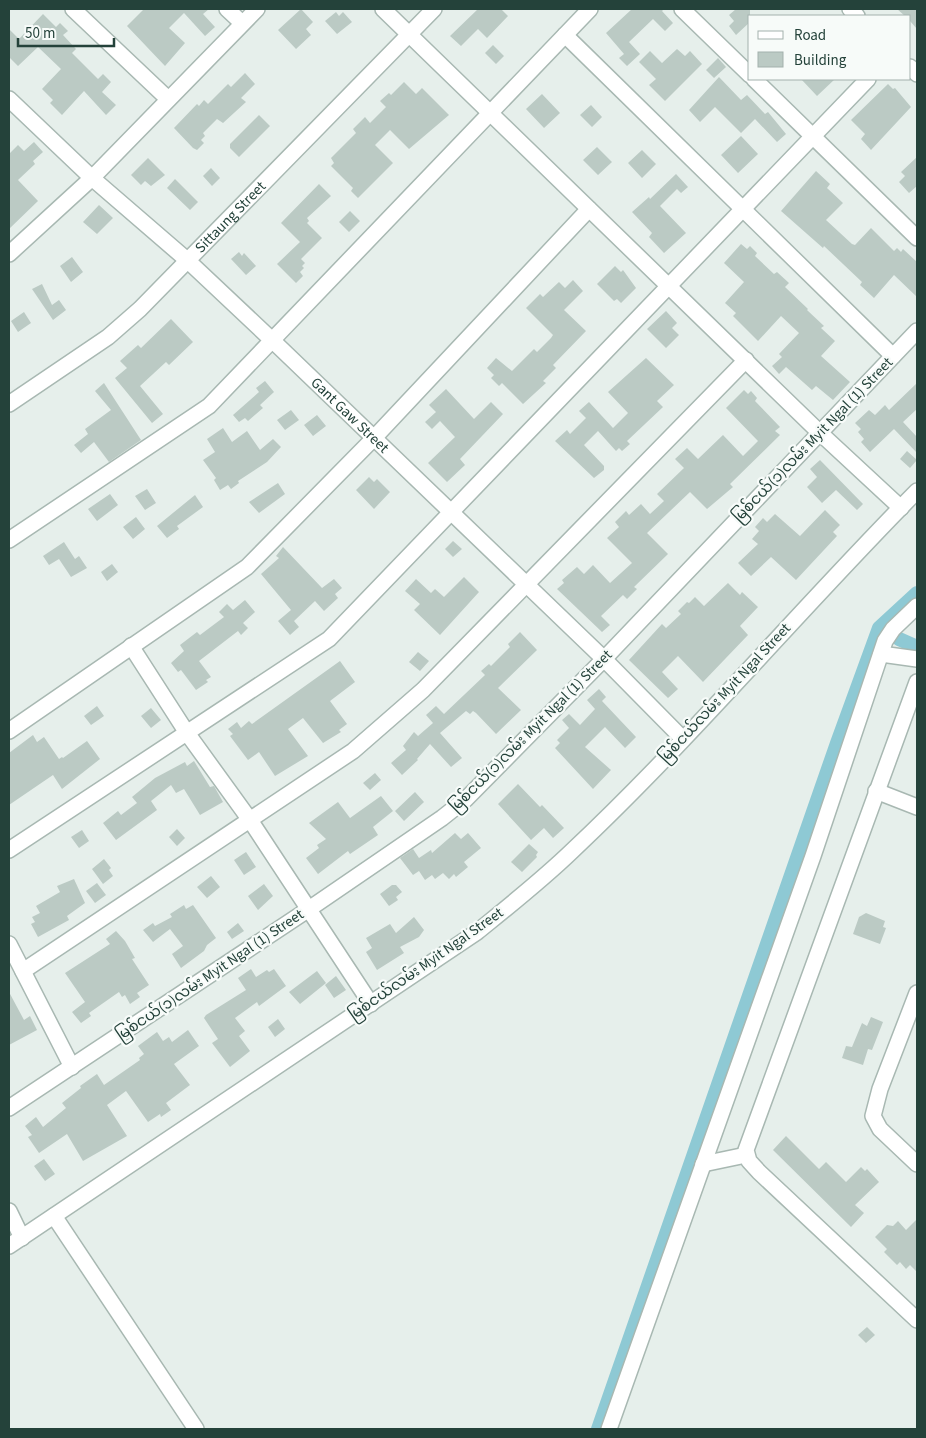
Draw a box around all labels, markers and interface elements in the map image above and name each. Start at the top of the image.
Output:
scale bar [18,15,114,47]
legend [748,15,911,80]
text: 50 m [25,23,55,44]
text: Road [794,25,826,46]
text: Building [794,50,847,71]
street label: Sittaung Street [190,176,270,258]
street label: မြစ်ငယ်(၁)လမ်း Myit Ngal (1) Street [728,353,898,528]
street label: Gant Gaw Street [306,372,394,458]
street label: မြစ်ငယ်လမ်း Myit Ngal Street [655,618,796,768]
street label: မြစ်ငယ်(၁)လမ်း Myit Ngal (1) Street [445,645,618,818]
street label: မြစ်ငယ်လမ်း Myit Ngal Street [345,903,508,1026]
street label: မြစ်ငယ်(၁)လမ်း Myit Ngal (1) Street [112,904,309,1047]

